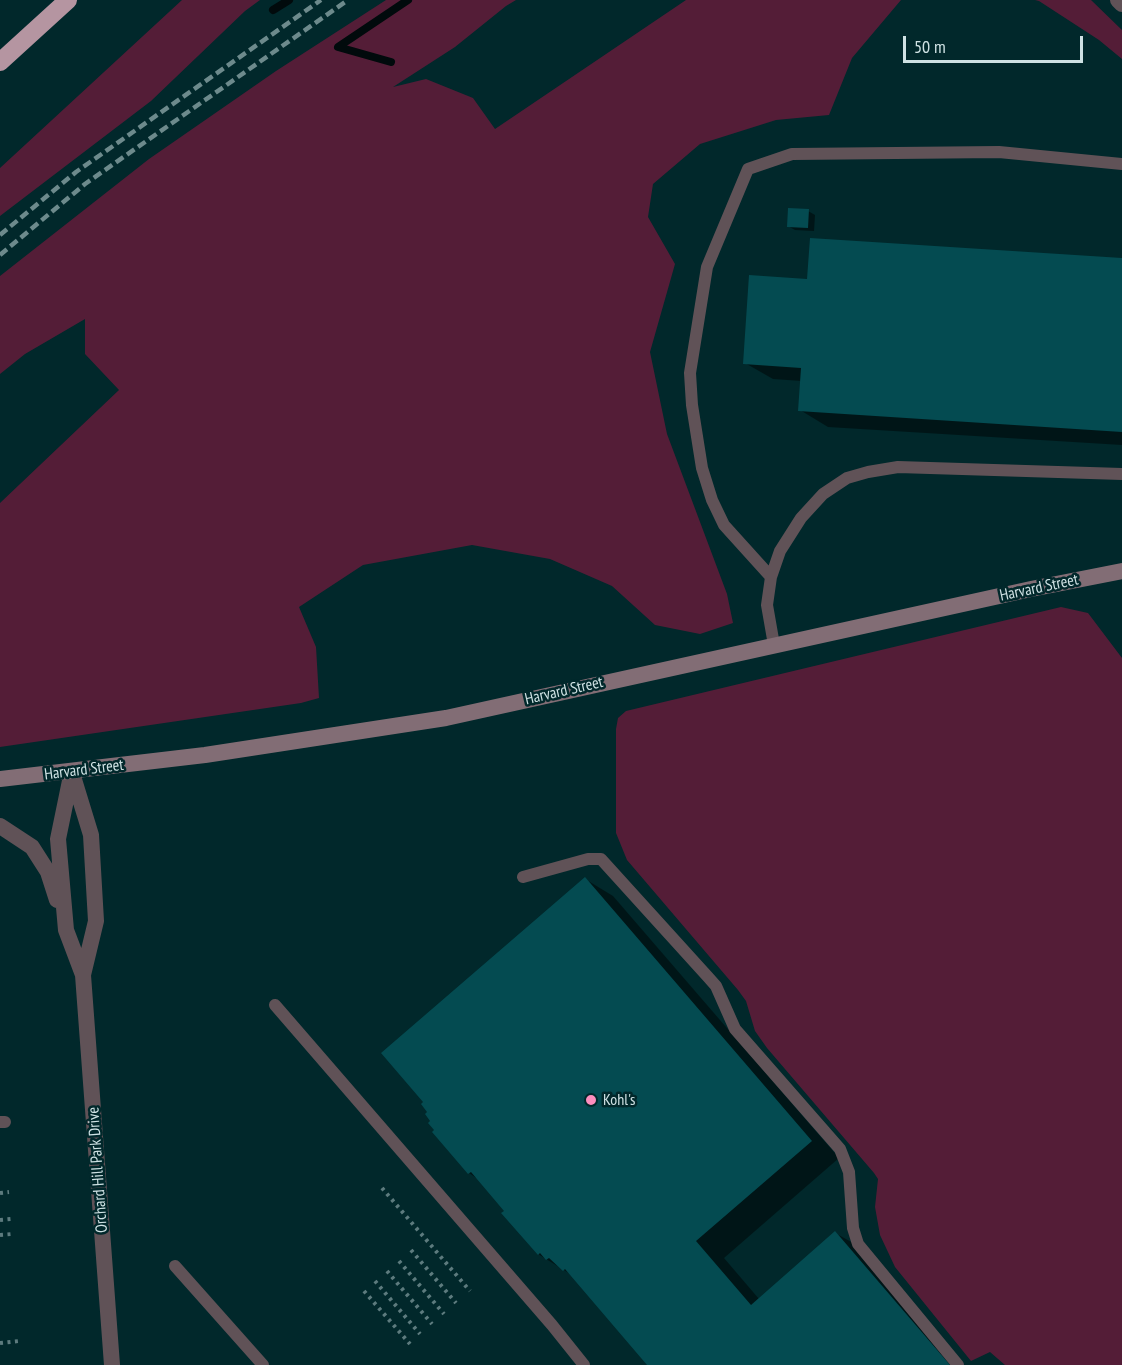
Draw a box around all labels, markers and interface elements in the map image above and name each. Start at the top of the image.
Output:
scale bar [906,24,1086,62]
text: 50 m [914,35,946,58]
street label: Harvard Street [998,570,1080,606]
street label: Harvard Street [523,673,605,709]
street label: Harvard Street [43,756,125,784]
place label: Kohl's [603,1090,635,1110]
marker: Kohl's [584,1093,598,1107]
street label: Orchard Hill Park Drive [84,1106,112,1234]

